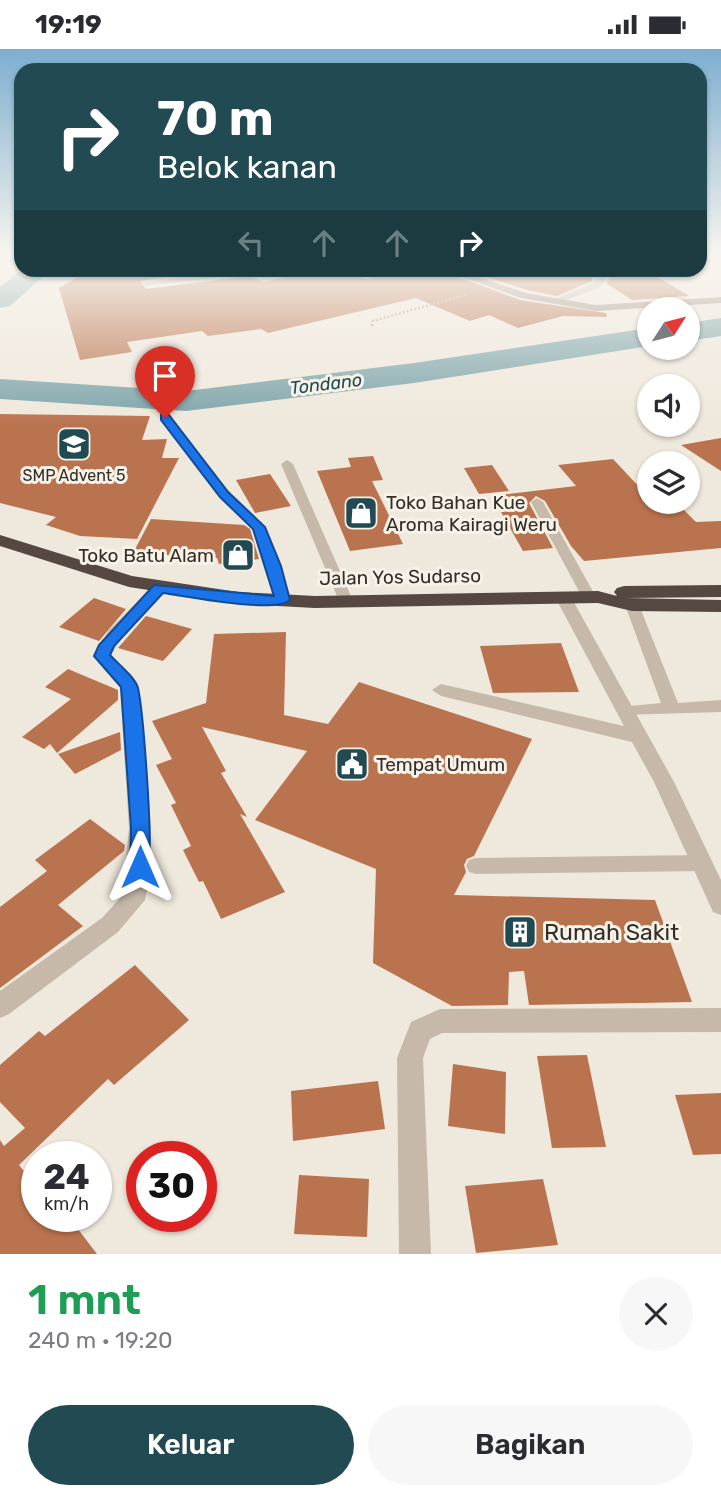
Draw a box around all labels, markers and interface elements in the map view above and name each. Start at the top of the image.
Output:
text: 19:19 [35,9,102,40]
text: 70 m [157,89,274,147]
icon: right [42,91,133,182]
text: Belok kanan [157,148,337,186]
icon: left [232,224,270,262]
icon: ahead [305,224,343,262]
icon: ahead [378,224,416,262]
icon: right [451,224,489,262]
north arrow [637,297,700,361]
map controls [637,297,700,514]
pin [135,346,195,418]
icon: arrive [146,357,184,395]
water label: Tondano [289,369,363,399]
button: sound [637,374,700,437]
school or university icon: SMP Advent 5 [55,425,93,463]
button: layers [637,451,700,514]
place label: SMP Advent 5 [23,466,126,485]
place label: Toko Bahan Kue Aroma Kairagi Weru [386,491,557,536]
shop icon: Toko Bahan Kue Aroma Kairagi Weru [342,494,380,532]
shop icon: Toko Batu Alam [219,536,257,574]
place label: Toko Batu Alam [78,544,214,567]
street label: Jalan Yos Sudarso [319,564,481,590]
public building icon: Tempat Umum [333,745,371,783]
place label: Tempat Umum [376,753,505,776]
position arrow [103,830,177,904]
building icon: Rumah Sakit [501,913,539,951]
place label: Rumah Sakit [544,918,679,946]
speed limit sign: 30 [126,1141,217,1232]
text: 24 [43,1156,90,1198]
text: km/h [44,1193,89,1215]
text: 1 mnt [28,1275,141,1325]
button: close [619,1277,693,1351]
text: 240 m · 19:20 [28,1326,173,1354]
button: Keluar [28,1405,354,1485]
button: Bagikan [368,1405,693,1485]

